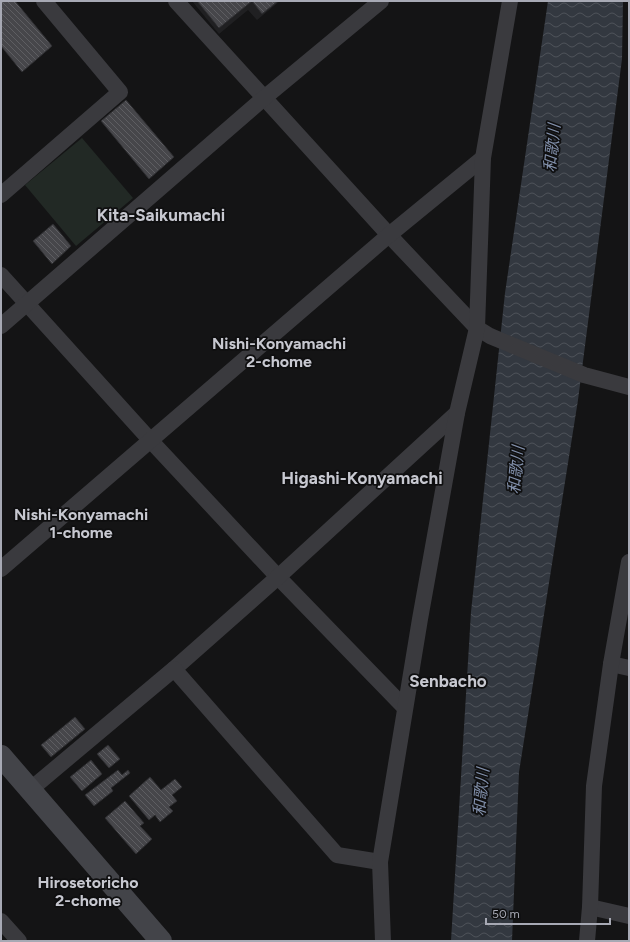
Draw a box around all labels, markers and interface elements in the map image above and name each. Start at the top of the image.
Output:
water label: 和歌川 [540,121,564,173]
district label: Kita-Saikumachi [97,205,225,225]
district label: Nishi-Konyamachi 2-chome [212,334,346,371]
water label: 和歌川 [504,443,528,495]
district label: Higashi-Konyamachi [281,468,443,488]
district label: Nishi-Konyamachi 1-chome [14,505,148,542]
district label: Senbacho [409,671,487,691]
water label: 和歌川 [469,765,493,817]
district label: Hirosetoricho 2-chome [38,873,138,910]
scale bar [486,900,610,926]
text: 50 m [492,907,520,921]

